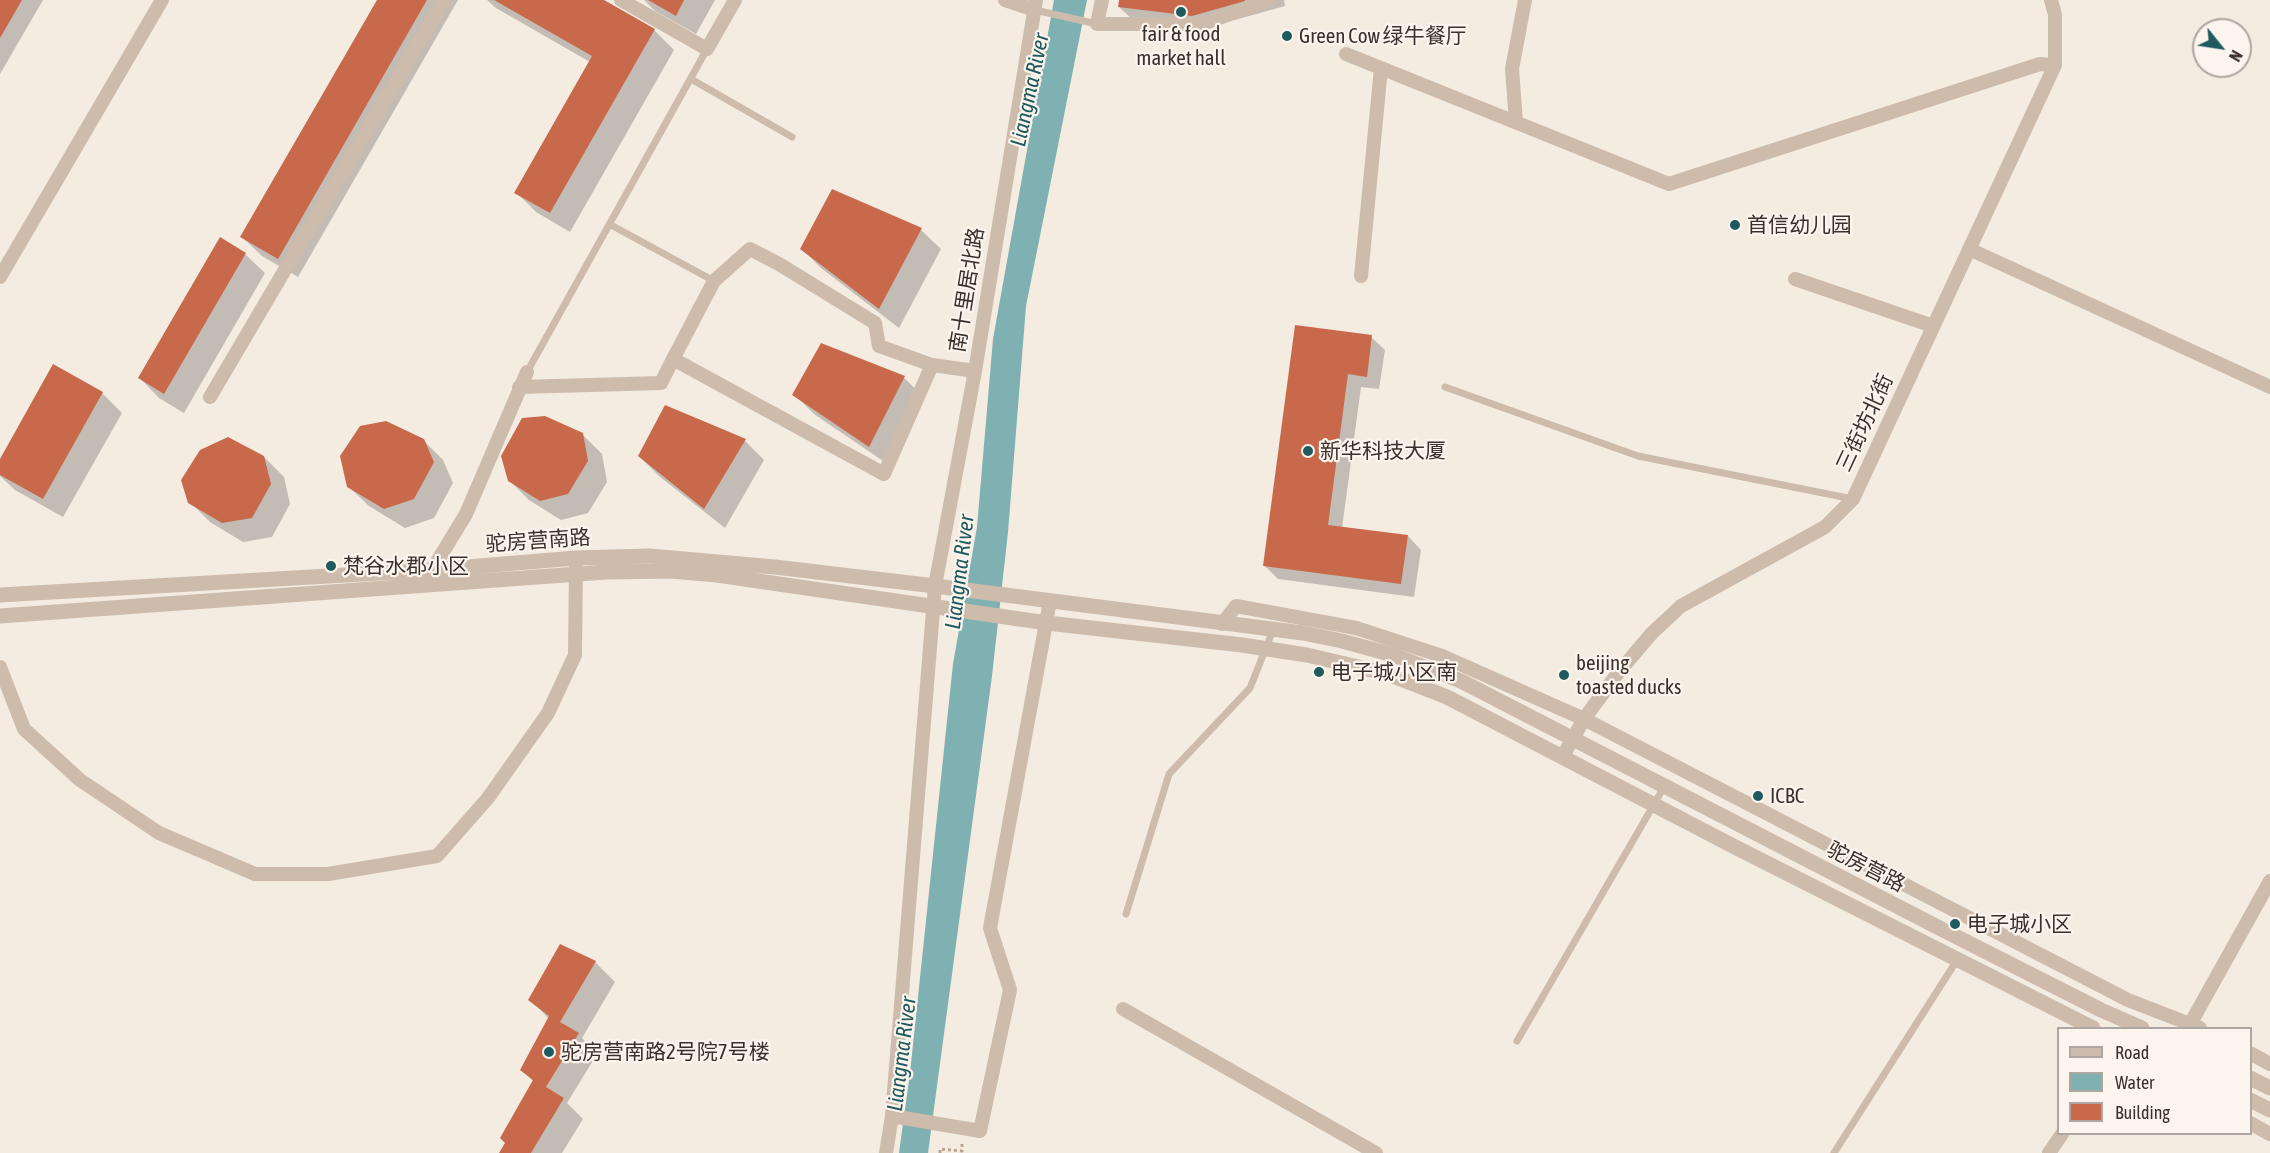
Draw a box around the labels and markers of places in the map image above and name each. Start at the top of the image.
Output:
marker: fair & food market hall [1174,5,1188,19]
place label: fair & food market hall [1136,21,1226,71]
place label: Green Cow 绿牛餐厅 [1299,23,1467,49]
marker: Green Cow 绿牛餐厅 [1280,29,1294,43]
place label: 首信幼儿园 [1747,212,1852,238]
marker: 首信幼儿园 [1728,218,1742,232]
place label: 新华科技大厦 [1320,438,1446,464]
marker: 新华科技大厦 [1301,444,1315,458]
place label: 梵谷水郡小区 [343,553,469,579]
marker: 梵谷水郡小区 [324,559,338,573]
place label: beijing toasted ducks [1576,650,1682,700]
place label: 电子城小区南 [1331,659,1457,685]
marker: 电子城小区南 [1312,665,1326,679]
marker: beijing toasted ducks [1557,668,1571,682]
place label: ICBC [1770,783,1804,809]
marker: ICBC [1751,789,1765,803]
place label: 电子城小区 [1967,911,2072,937]
marker: 电子城小区 [1948,917,1962,931]
place label: 驼房营南路2号院7号楼 [561,1039,770,1065]
marker: 驼房营南路2号院7号楼 [542,1045,556,1059]

